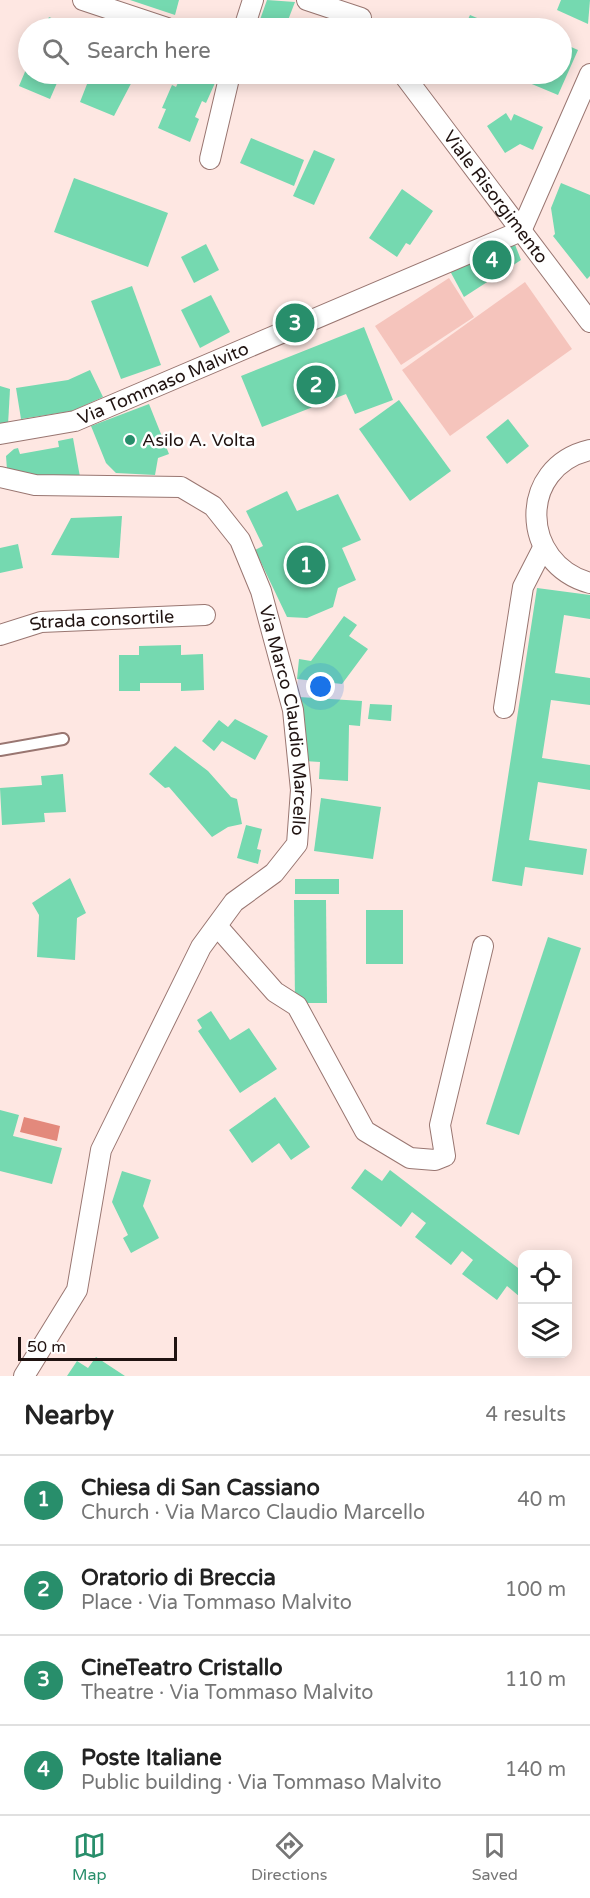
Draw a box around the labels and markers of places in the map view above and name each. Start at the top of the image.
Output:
pin: 4 [472,238,512,282]
pin: 3 [276,300,314,346]
pin: 2 [296,362,336,408]
place label: Asilo A. Volta [142,429,255,451]
marker: Asilo A. Volta [123,433,137,447]
pin: 1 [286,542,326,588]

